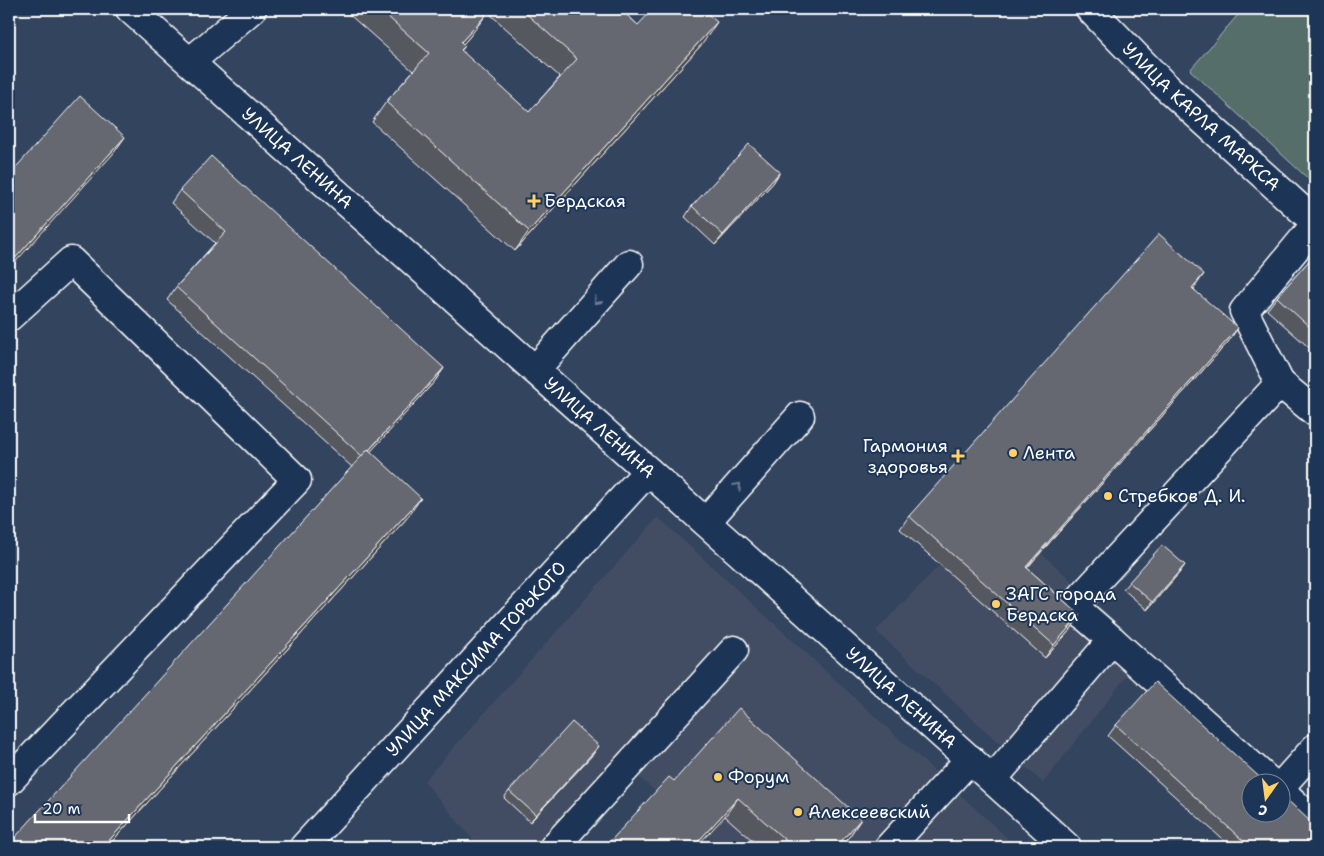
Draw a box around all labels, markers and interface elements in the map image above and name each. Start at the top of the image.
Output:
street label: УЛИЦА КАРЛА МАРКСА [1117,37,1285,197]
street label: УЛИЦА ЛЕНИНА [236,102,358,214]
place label: Бердская [544,189,626,213]
marker: Бердская [528,195,540,207]
one-way arrow [593,295,602,304]
street label: УЛИЦА ЛЕНИНА [539,372,660,484]
place label: Гармония здоровья [863,434,948,479]
place label: Лента [1023,441,1075,465]
marker: Лента [1007,447,1019,459]
marker: Гармония здоровья [952,450,964,462]
one-way arrow [732,483,741,492]
place label: Стребков Д. И. [1118,484,1245,508]
marker: Стребков Д. И. [1102,490,1114,502]
street label: УЛИЦА МАКСИМА ГОРЬКОГО [381,556,572,762]
place label: ЗАГС города Бердска [1006,582,1116,627]
marker: ЗАГС города Бердска [990,598,1002,610]
street label: УЛИЦА ЛЕНИНА [841,642,962,754]
place label: Форум [728,765,789,789]
marker: Форум [712,771,724,783]
north arrow [1242,774,1292,824]
scale bar [35,791,129,823]
text: 20 m [42,799,81,819]
place label: Алексеевский [808,800,930,824]
text: С [1257,801,1269,820]
marker: Алексеевский [792,806,804,818]

